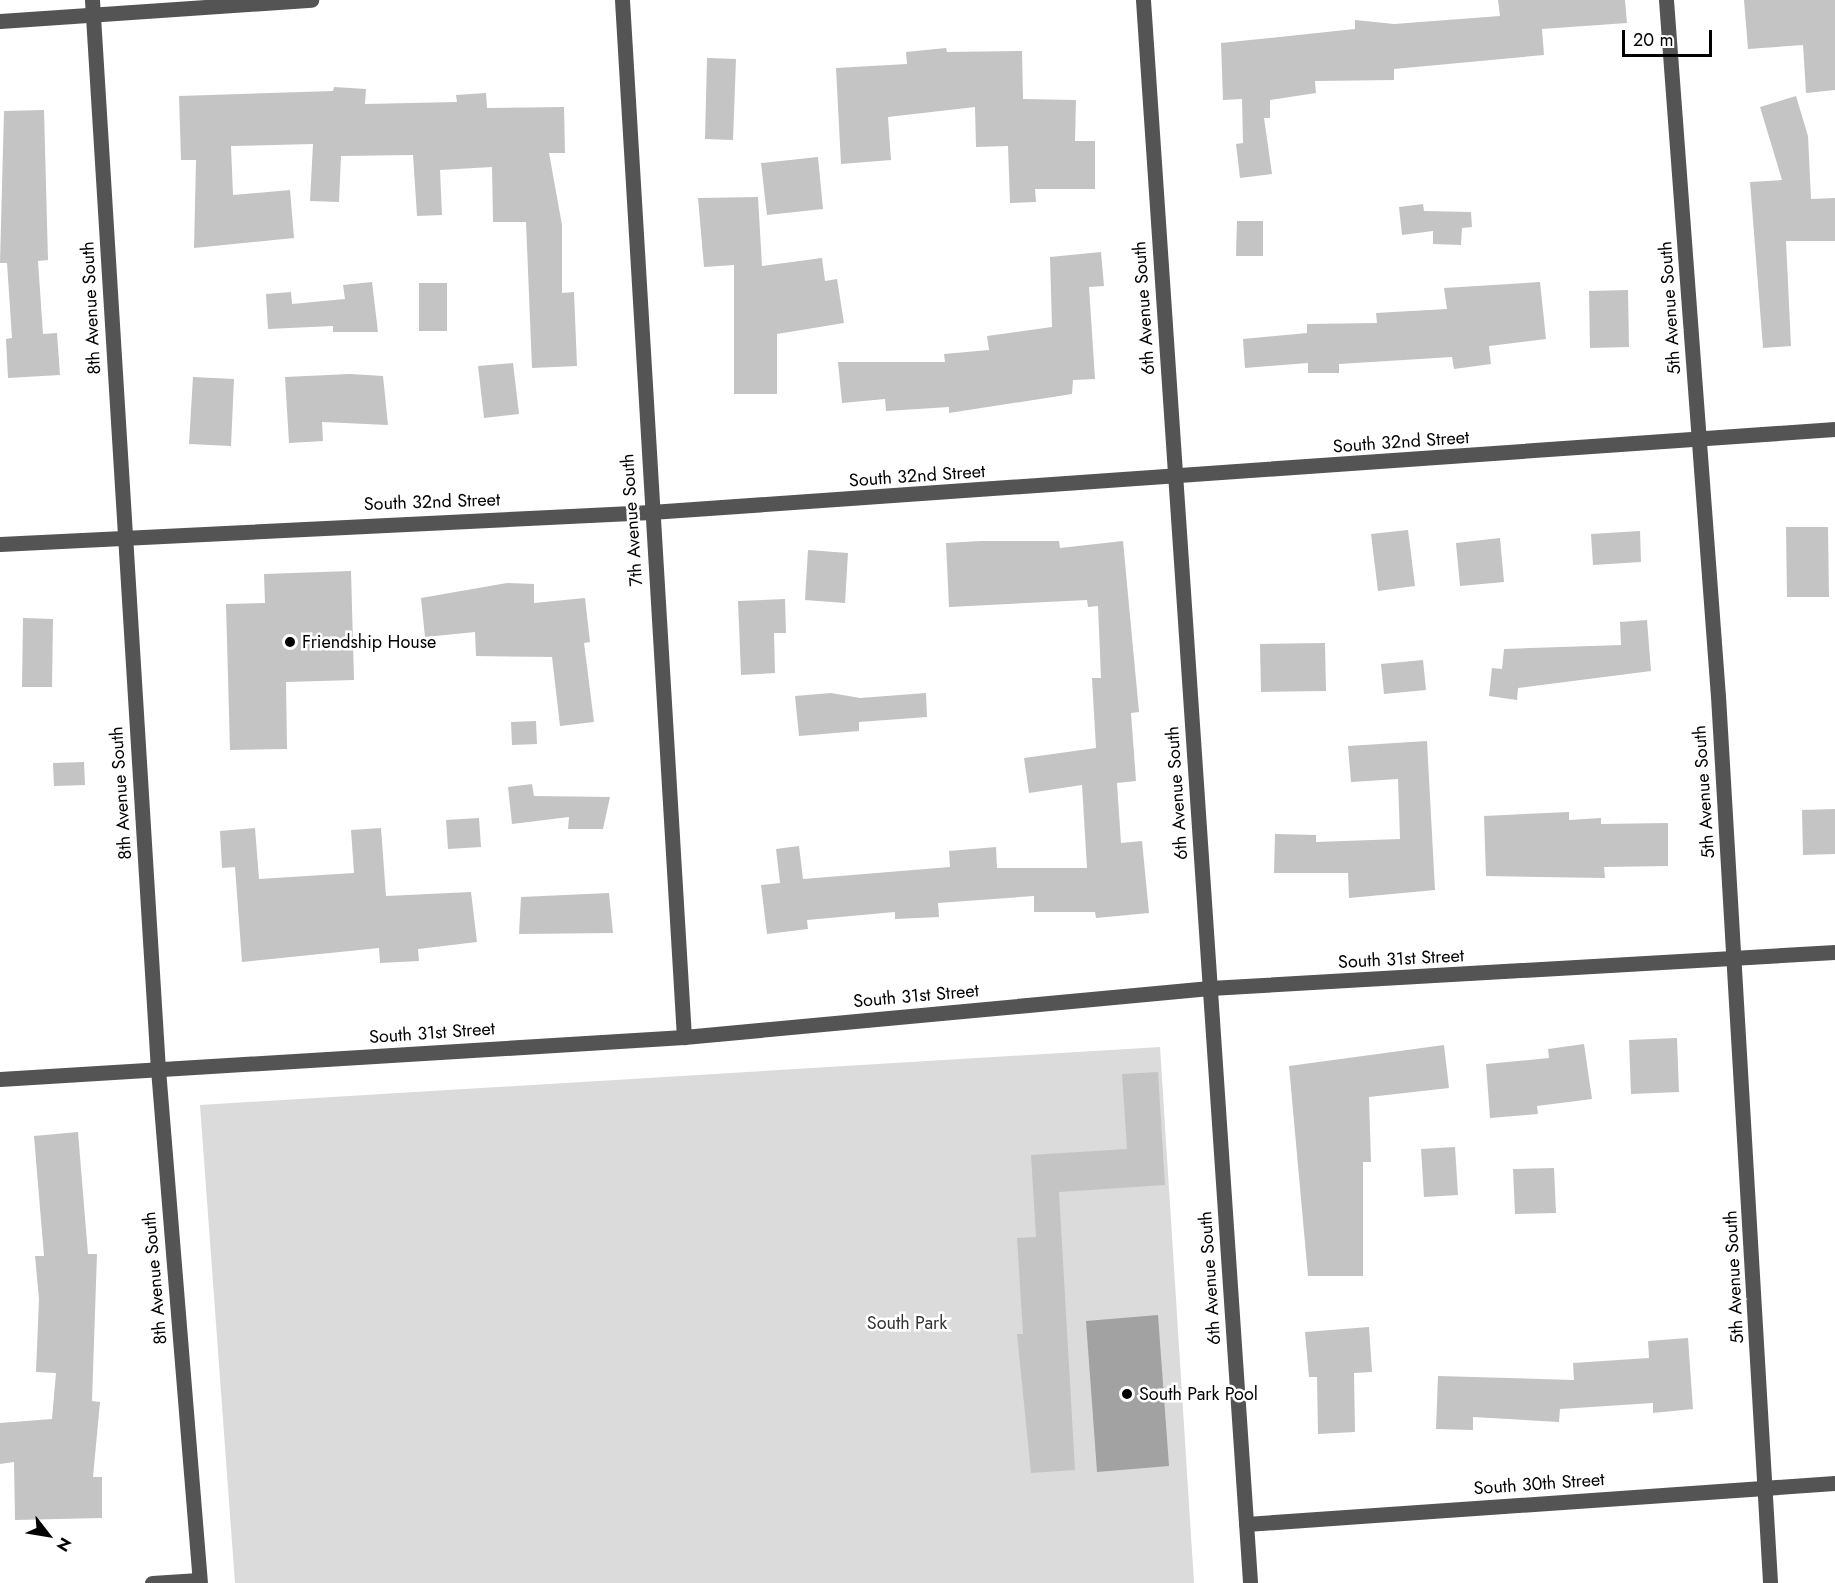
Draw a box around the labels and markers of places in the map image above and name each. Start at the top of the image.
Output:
place label: Friendship House [302,631,436,653]
marker: Friendship House [283,635,297,649]
place label: South Park Pool [1139,1383,1258,1405]
marker: South Park Pool [1120,1387,1134,1401]

